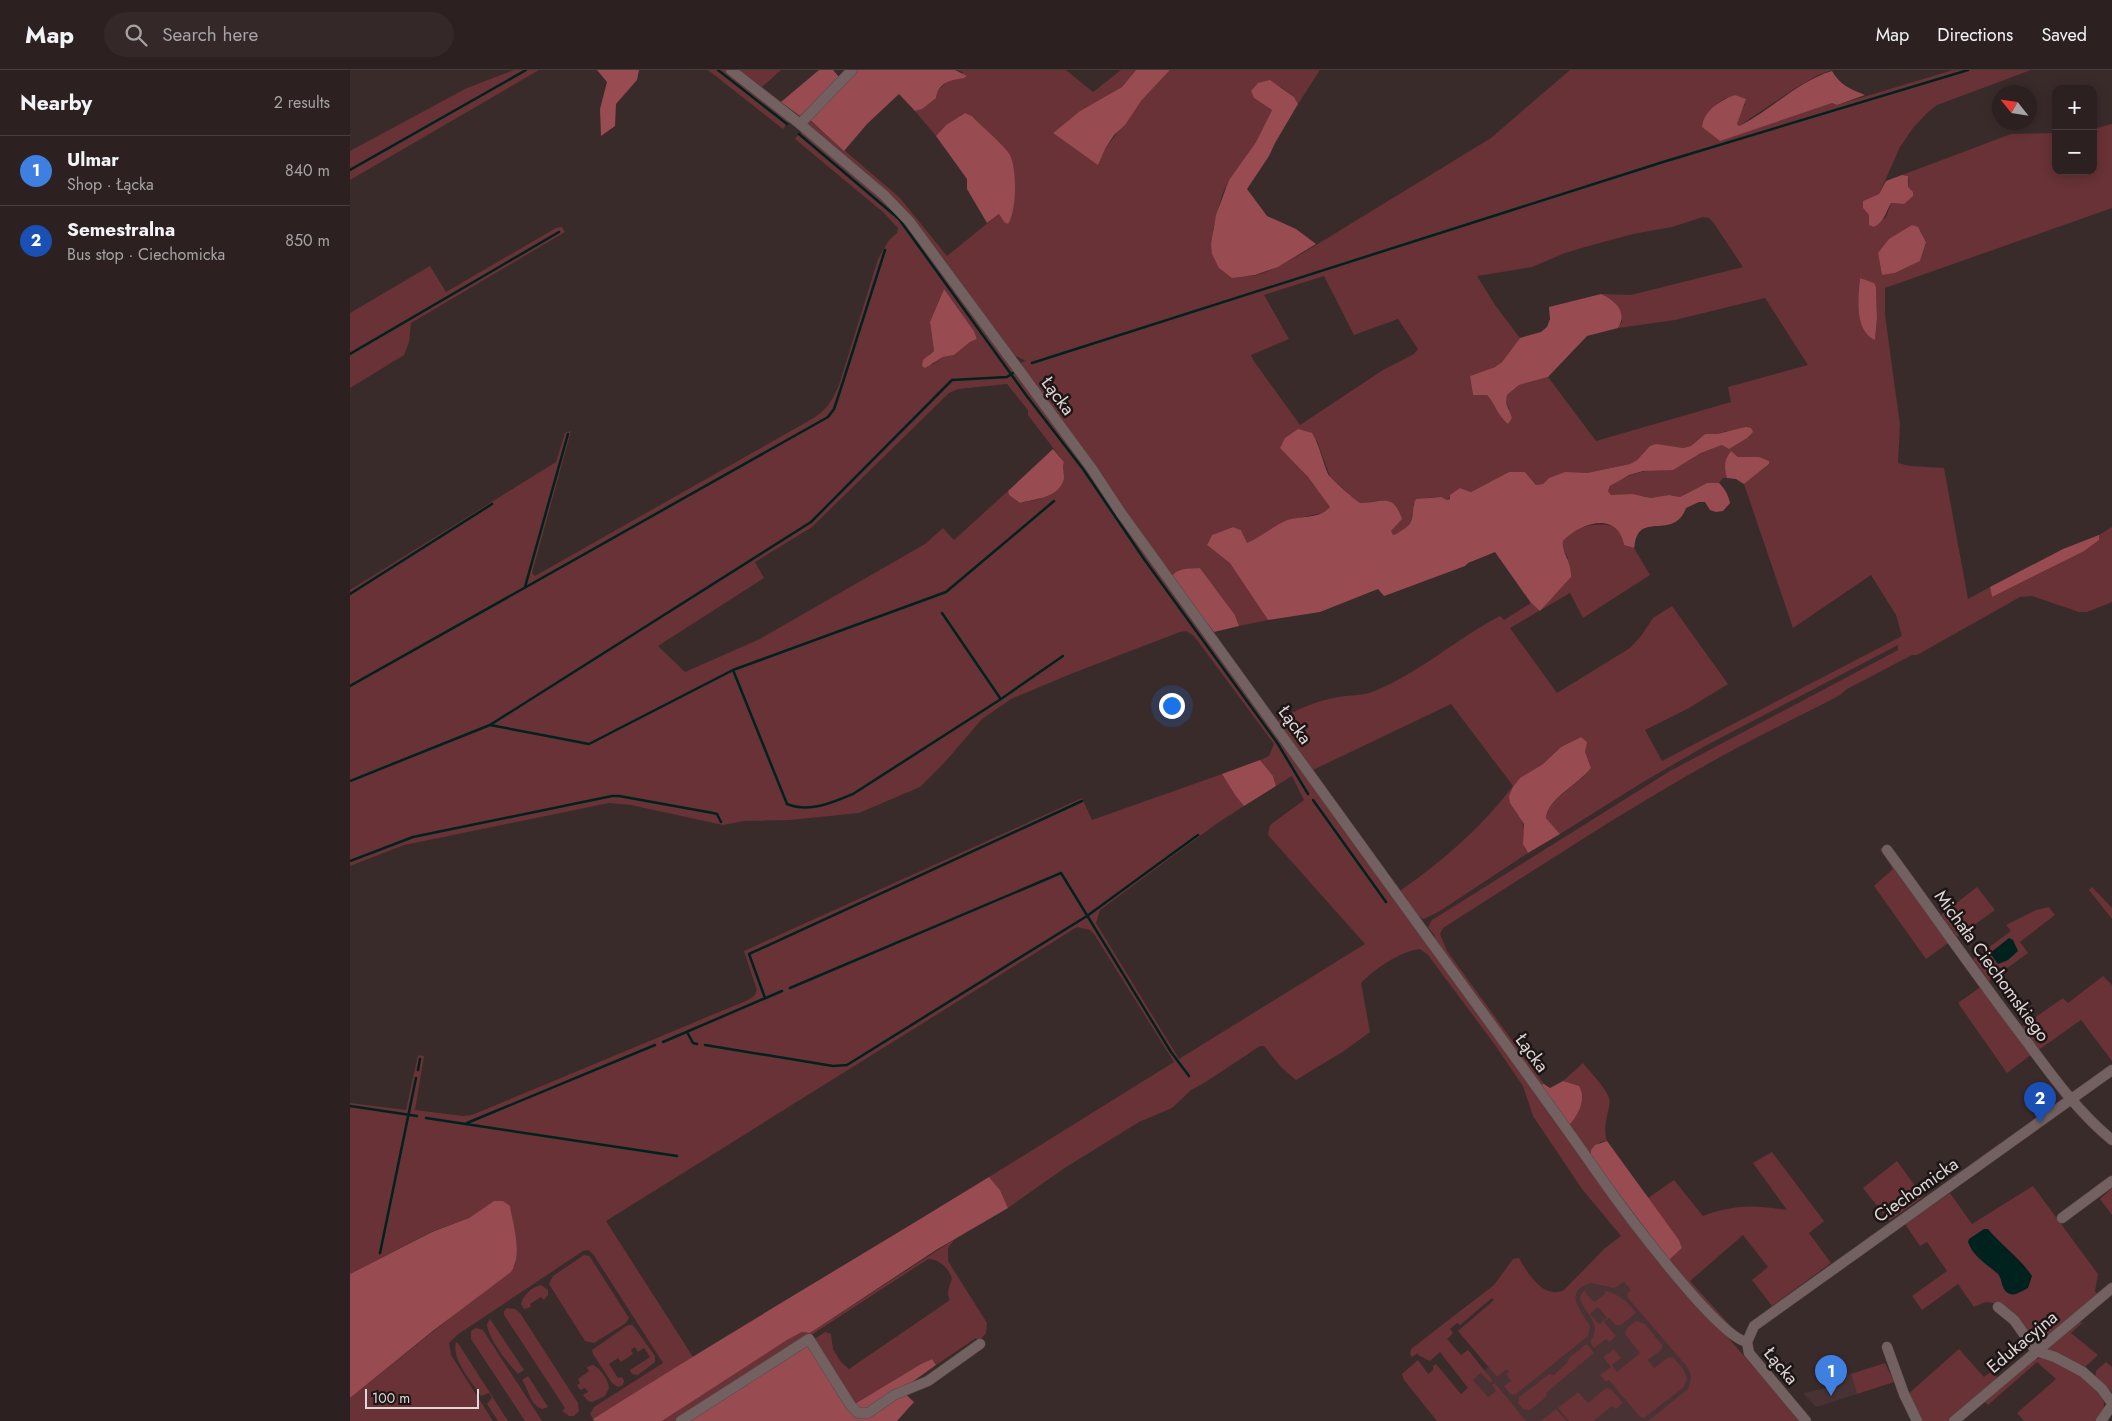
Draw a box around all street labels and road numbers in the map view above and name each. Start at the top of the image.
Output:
street label: Łącka [1035,371,1081,421]
street label: Łącka [1272,700,1318,750]
street label: Michała Ciechomskiego [1928,885,2056,1047]
street label: Łącka [1509,1028,1555,1078]
street label: Ciechomicka [1868,1151,1964,1229]
street label: Edukacyjna [1981,1305,2063,1379]
street label: Łącka [1757,1341,1804,1390]

